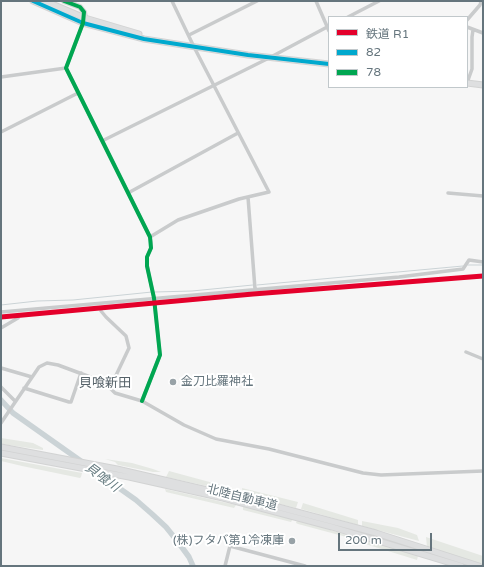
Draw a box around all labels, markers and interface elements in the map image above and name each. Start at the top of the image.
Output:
legend [328,16,468,88]
text: 鉄道 R1 [366,27,409,41]
text: 82 [366,45,381,59]
text: 78 [366,65,381,79]
place label: 金刀比羅神社 [181,375,253,389]
district label: 貝喰新田 [79,376,131,392]
marker: 金刀比羅神社 [168,377,178,387]
water label: 貝喰川 [82,460,122,496]
street label: 北陸自動車道 [205,482,279,514]
scale bar [340,525,434,551]
text: 200 m [345,533,382,547]
place label: (株)フタバ第1冷凍庫 [173,534,284,548]
marker: (株)フタバ第1冷凍庫 [287,536,297,546]

